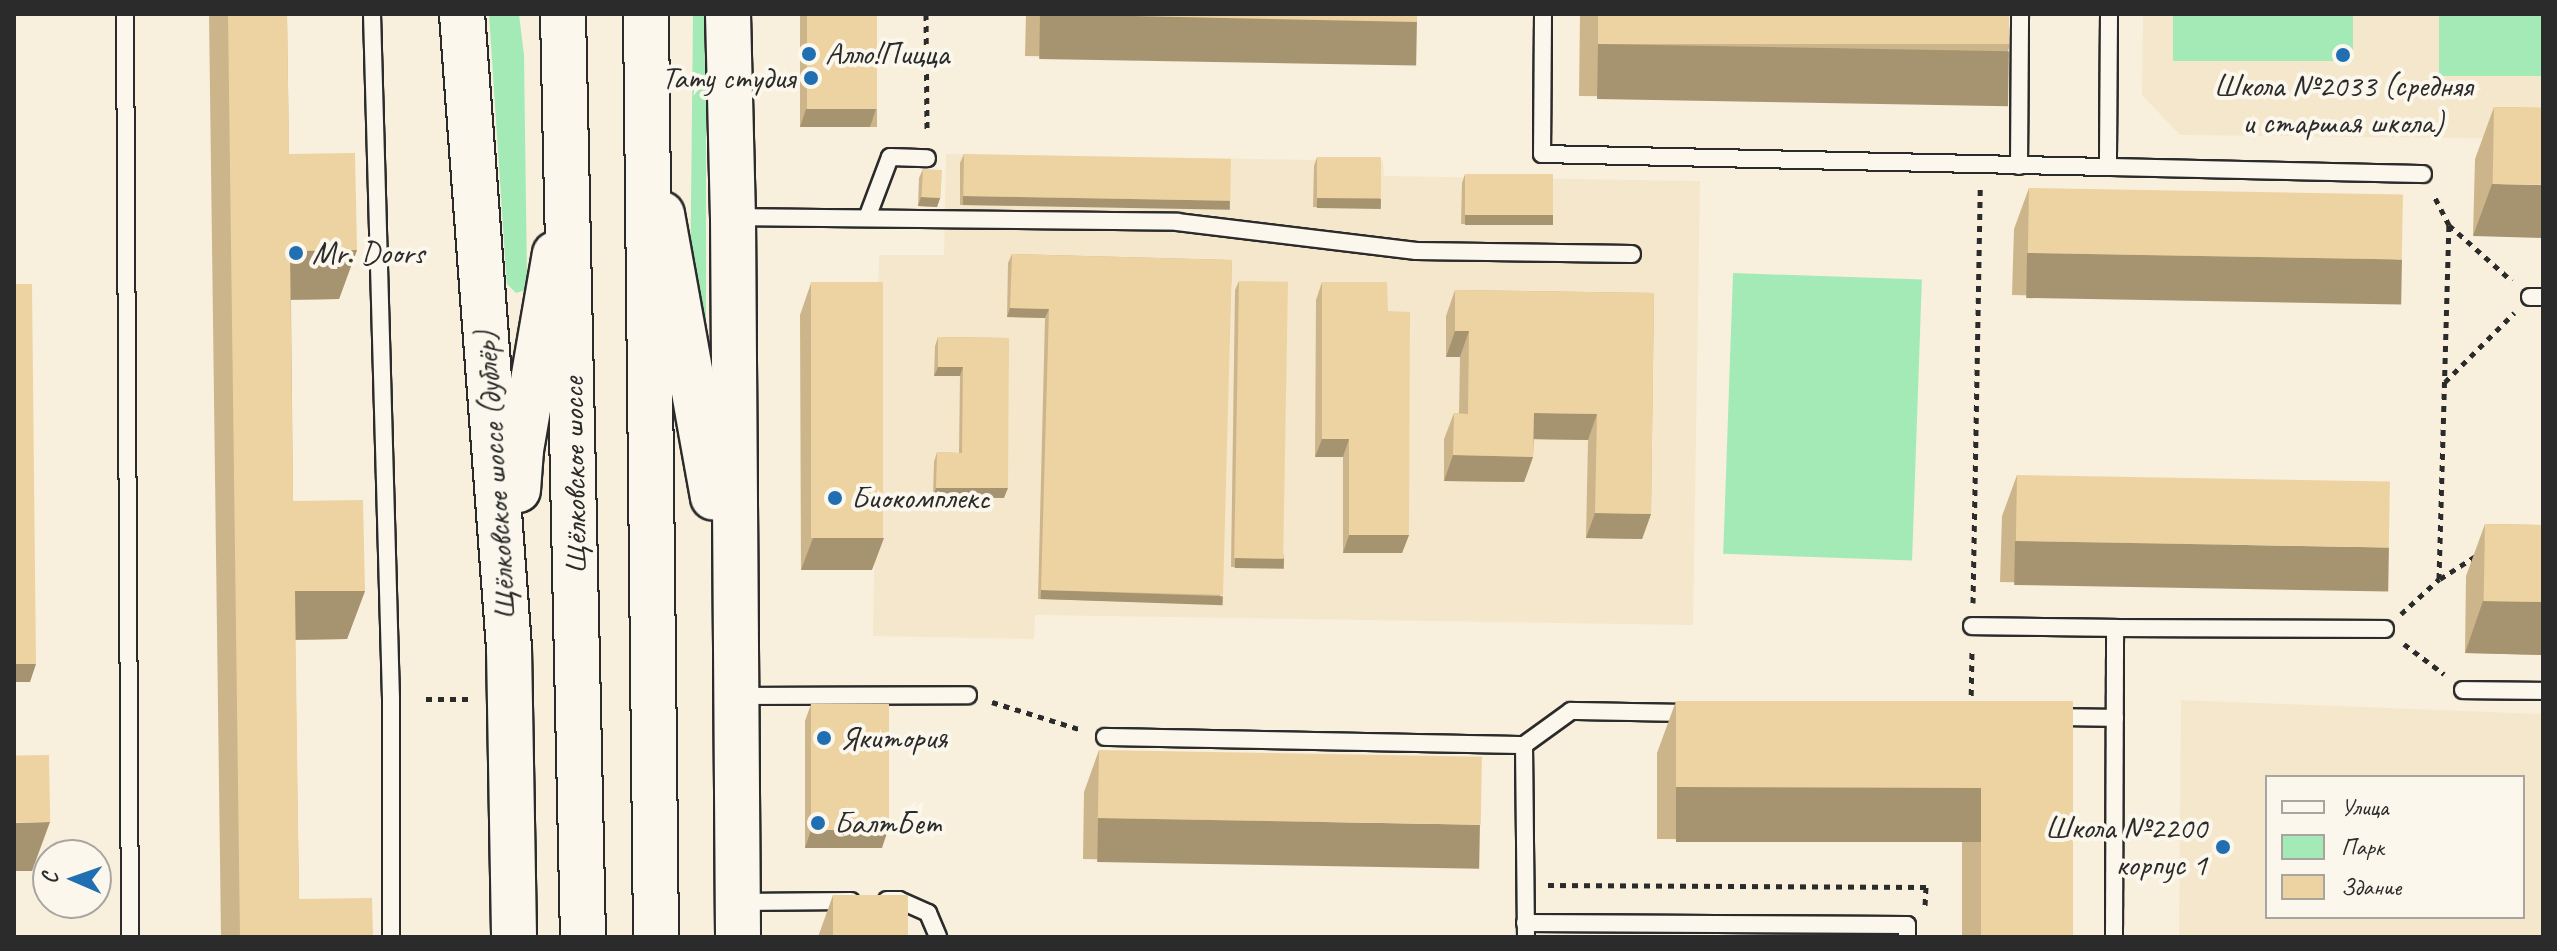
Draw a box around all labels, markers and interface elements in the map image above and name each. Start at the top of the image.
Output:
place label: Алло!Пицца [825,35,949,73]
marker: Алло!Пицца [800,45,818,63]
marker: Школа №2033 (средняя и старшая школа) [2334,46,2352,64]
place label: Тату студия [657,59,795,97]
place label: Школа №2033 (средняя и старшая школа) [2213,68,2473,143]
marker: Тату студия [802,69,820,87]
place label: Mr. Doors [312,234,424,272]
marker: Mr. Doors [287,244,305,262]
street label: Щёлковское шоссе (дублёр) [467,329,525,621]
street label: Щёлковское шоссе [554,376,596,574]
place label: Биокомплекс [851,479,989,517]
marker: Биокомплекс [826,489,844,507]
place label: Якитория [840,719,947,757]
marker: Якитория [815,729,833,747]
legend [2265,775,2525,919]
text: Улица [2341,792,2389,822]
place label: БалтБет [834,804,941,842]
place label: Школа №2200 корпус 1 [2045,810,2207,885]
marker: БалтБет [809,814,827,832]
text: Парк [2341,832,2384,862]
marker: Школа №2200 корпус 1 [2214,838,2232,856]
north arrow [32,839,112,919]
text: С [36,872,64,884]
text: Здание [2341,872,2401,902]

